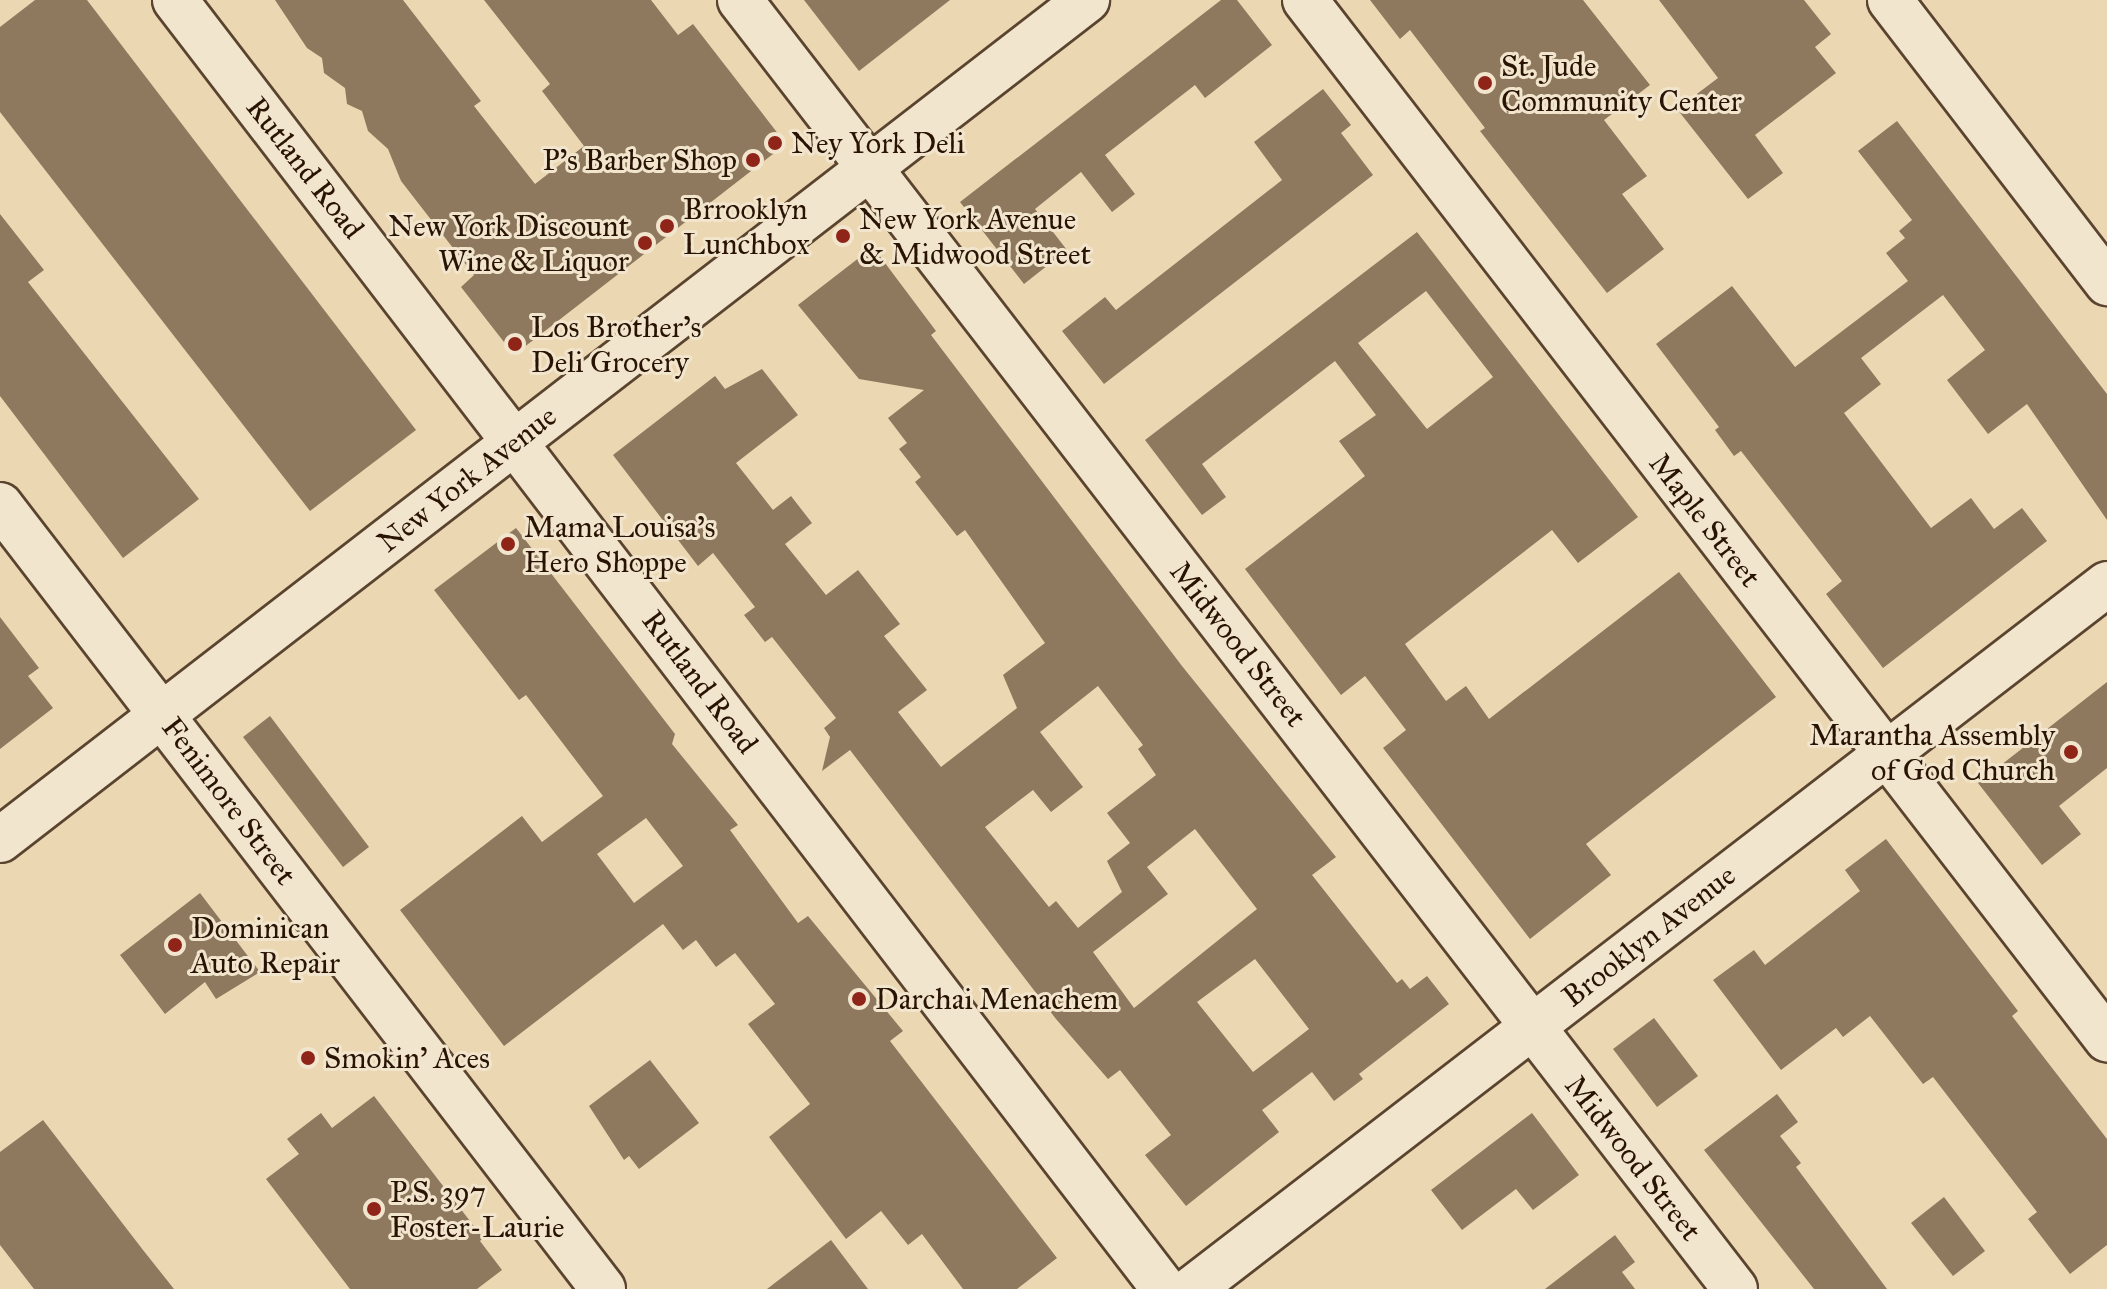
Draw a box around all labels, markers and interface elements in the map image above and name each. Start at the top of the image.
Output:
place label: St. Jude Community Center [1501,48,1742,118]
marker: St. Jude Community Center [1476,74,1494,92]
street label: Rutland Road [239,90,371,246]
place label: Ney York Deli [791,125,965,161]
marker: Ney York Deli [766,134,784,152]
place label: P's Barber Shop [542,142,737,178]
marker: P's Barber Shop [744,151,762,169]
place label: Brrooklyn Lunchbox [683,191,810,262]
place label: New York Avenue & Midwood Street [859,201,1091,272]
place label: New York Discount Wine & Liquor [388,208,629,278]
marker: Brrooklyn Lunchbox [658,217,676,235]
marker: New York Avenue & Midwood Street [834,227,852,245]
marker: New York Discount Wine & Liquor [636,234,654,252]
place label: Los Brother's Deli Grocery [531,309,701,380]
marker: Los Brother's Deli Grocery [506,335,524,353]
street label: New York Avenue [370,398,564,560]
street label: Maple Street [1642,446,1768,594]
place label: Mama Louisa's Hero Shoppe [524,509,715,580]
marker: Mama Louisa's Hero Shoppe [499,535,517,553]
street label: Midwood Street [1162,554,1314,734]
street label: Rutland Road [634,603,766,761]
street label: Fenimore Street [154,710,304,892]
place label: Marantha Assembly of God Church [1809,717,2055,788]
marker: Marantha Assembly of God Church [2062,743,2080,761]
street label: Brooklyn Avenue [1555,857,1743,1015]
place label: Dominican Auto Repair [191,910,340,980]
marker: Dominican Auto Repair [166,936,184,954]
place label: Darchai Menachem [875,981,1118,1017]
marker: Darchai Menachem [850,990,868,1008]
place label: Smokin' Aces [324,1040,490,1076]
marker: Smokin' Aces [299,1049,317,1067]
street label: Midwood Street [1557,1068,1709,1248]
place label: P.S. 397 Foster-Laurie [390,1174,565,1244]
marker: P.S. 397 Foster-Laurie [365,1200,383,1218]

